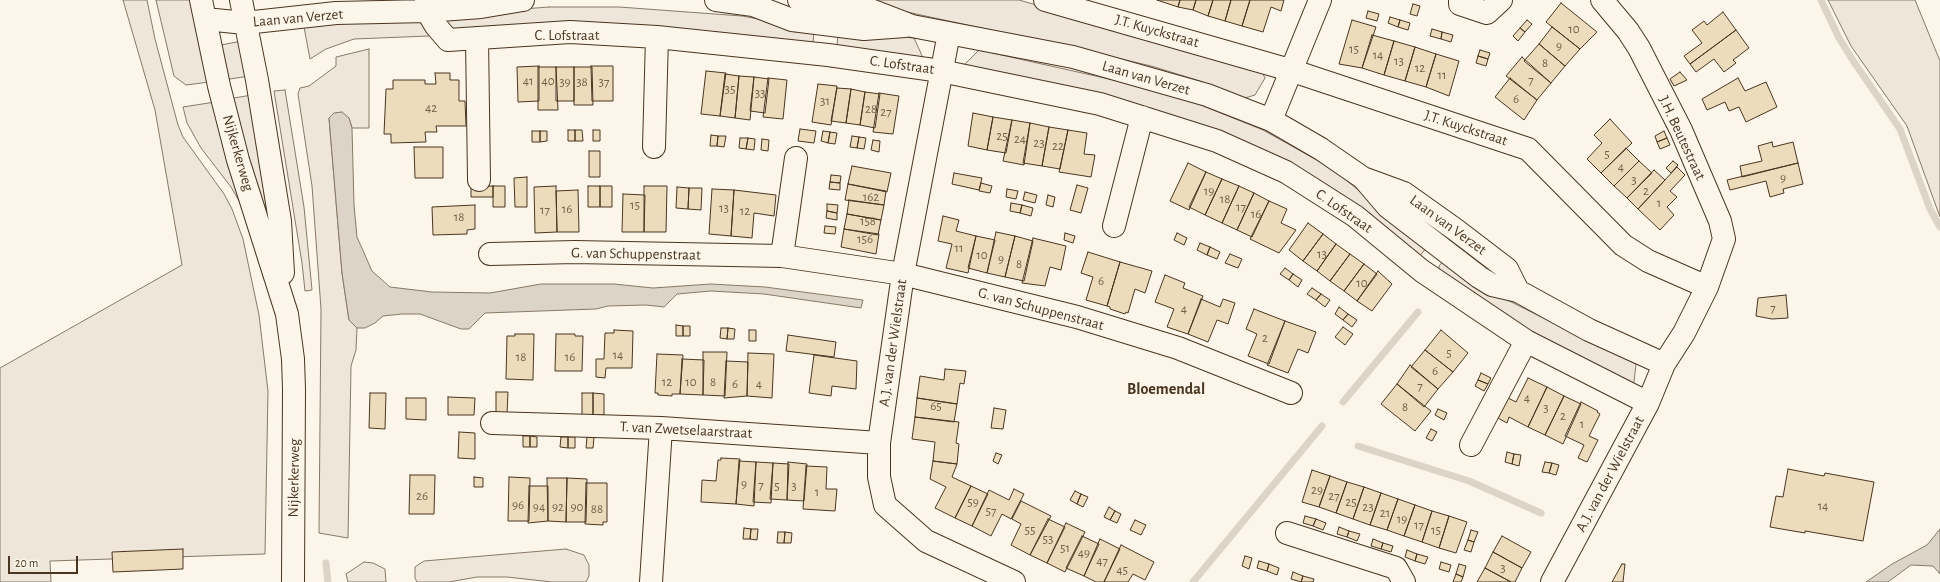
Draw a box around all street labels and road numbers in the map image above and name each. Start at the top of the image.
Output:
street label: Laan van Verzet [252,5,344,31]
street label: J.T. Kuyckstraat [1113,10,1201,52]
street label: C. Lofstraat [534,26,600,44]
street label: C. Lofstraat [869,52,935,78]
street label: Laan van Verzet [1100,57,1192,99]
street label: J.H. Beutestraat [1655,93,1709,183]
street label: J.T. Kuyckstraat [1422,106,1510,150]
street label: Nijkerkerweg [218,113,258,193]
street label: C. Lofstraat [1312,185,1376,237]
street label: Laan van Verzet [1406,191,1490,259]
street label: G. van Schuppenstraat [571,244,701,264]
street label: A.J. van der Wielstraat [875,278,911,408]
street label: G. van Schuppenstraat [976,284,1106,334]
street label: A.J. van der Wielstraat [1572,413,1648,535]
street label: T. van Zwetselaarstraat [619,418,753,442]
street label: Nijkerkerweg [284,438,304,518]

